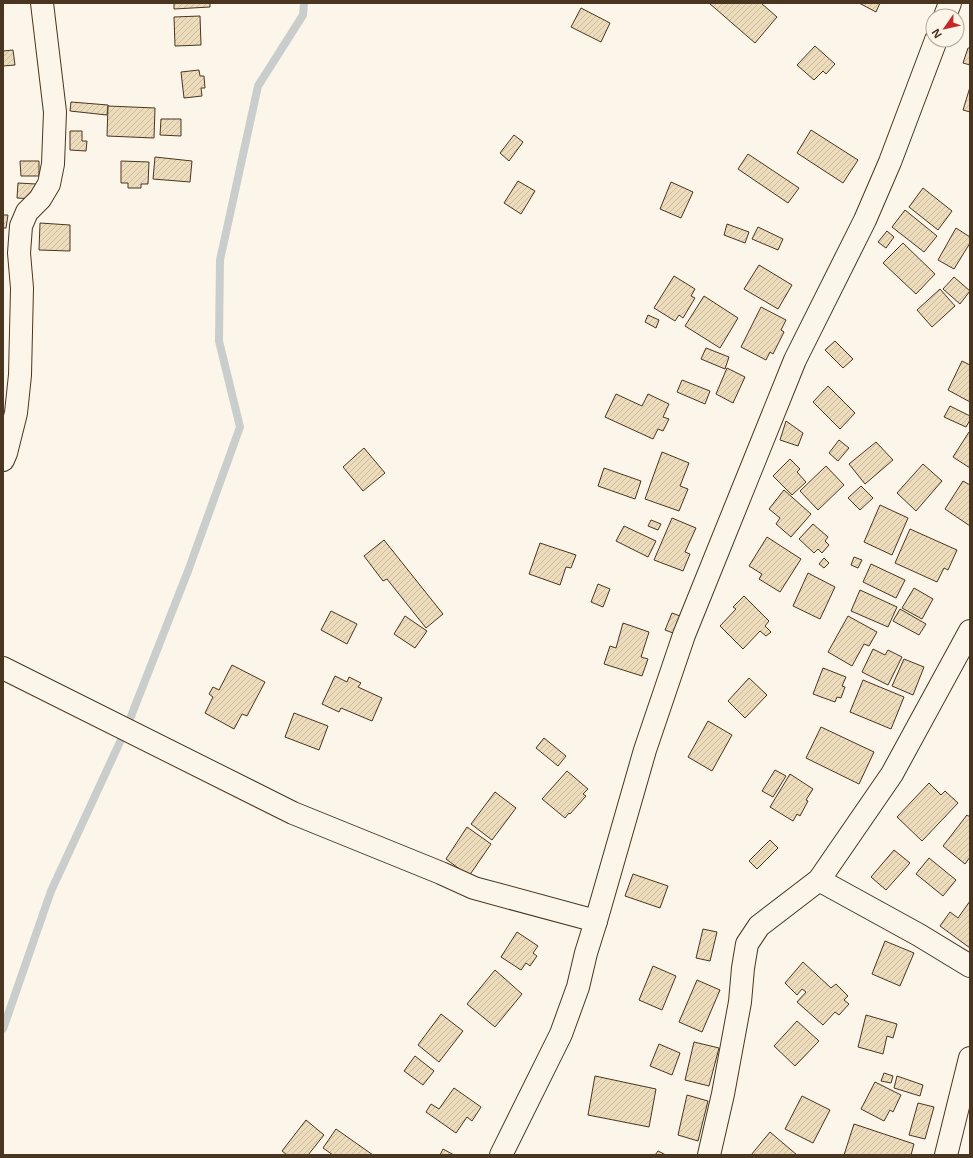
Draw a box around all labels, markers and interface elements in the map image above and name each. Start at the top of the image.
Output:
north arrow [925,8,965,48]
text: N [928,26,945,42]

